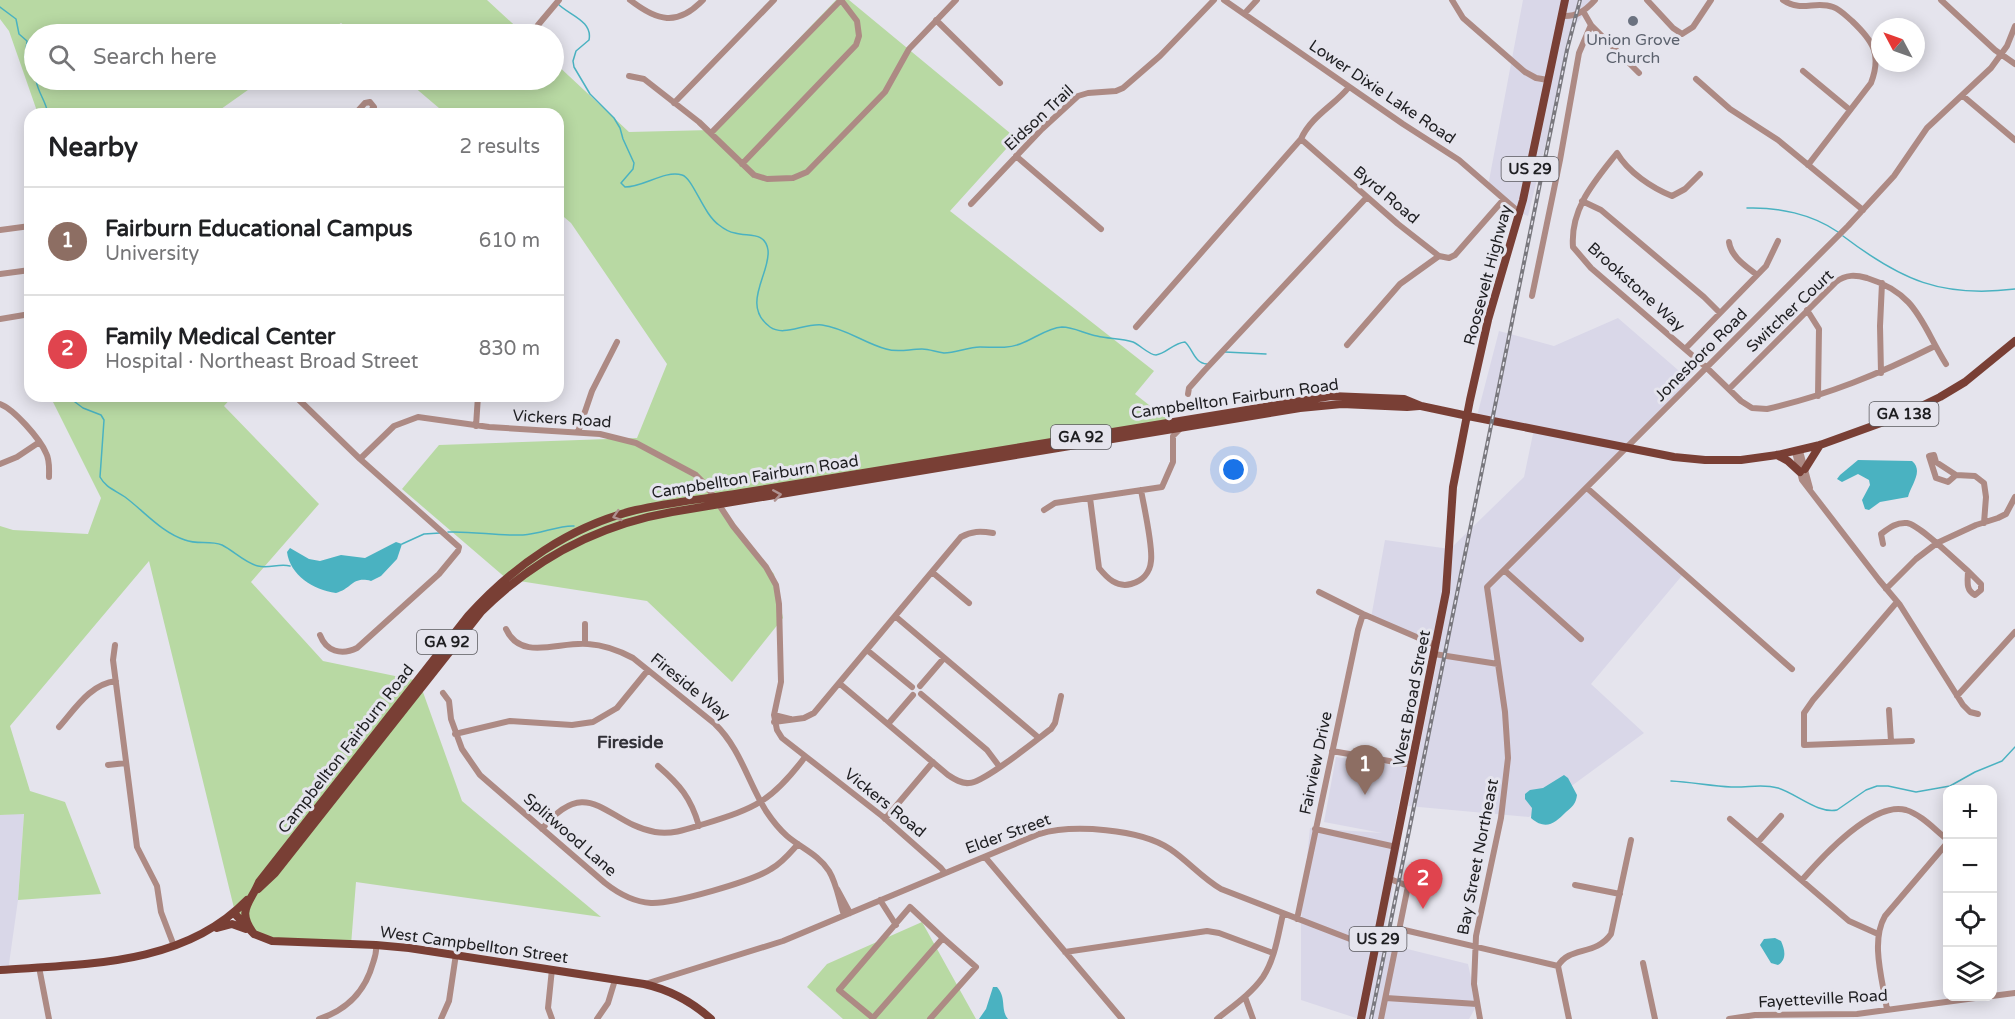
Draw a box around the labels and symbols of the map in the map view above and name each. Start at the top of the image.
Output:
marker: Union Grove Church [1626,14,1640,28]
north arrow [1871,18,1925,72]
place label: Union Grove Church [1586,30,1680,68]
street label: Lower Dixie Lake Road [1305,35,1459,149]
street label: Eidson Trail [1000,81,1078,155]
road number: US 29 [1502,157,1558,181]
street label: Byrd Road [1349,162,1423,228]
street label: Roosevelt Highway [1460,202,1517,348]
street label: Brookstone Way [1583,238,1689,336]
street label: Switcher Court [1742,265,1838,357]
street label: Jonesboro Road [1650,304,1752,406]
street label: Campbellton Fairburn Road [1130,375,1340,423]
road number: GA 138 [1870,402,1938,426]
street label: Vickers Road [512,406,612,432]
road number: GA 92 [1051,425,1111,449]
street label: Campbellton Fairburn Road [650,451,860,503]
your location [1219,455,1248,484]
one-way arrow [772,489,782,502]
one-way arrow [612,509,623,521]
street label: West Broad Street [1389,628,1435,768]
road number: GA 92 [417,630,477,654]
street label: Fireside Way [646,649,734,725]
street label: Campbellton Fairburn Road [274,660,418,838]
street label: Fairview Drive [1295,709,1337,817]
district label: Fireside [597,731,663,753]
pin: 1 [1346,746,1384,795]
street label: Vickers Road [840,764,930,842]
street label: Bay Street Northeast [1453,777,1503,937]
street label: Splitwood Lane [519,789,621,881]
street label: Elder Street [963,809,1053,859]
pin: 2 [1404,860,1442,909]
street label: West Campbellton Street [379,922,569,968]
road number: US 29 [1350,927,1406,951]
street label: Fayetteville Road [1758,986,1888,1012]

